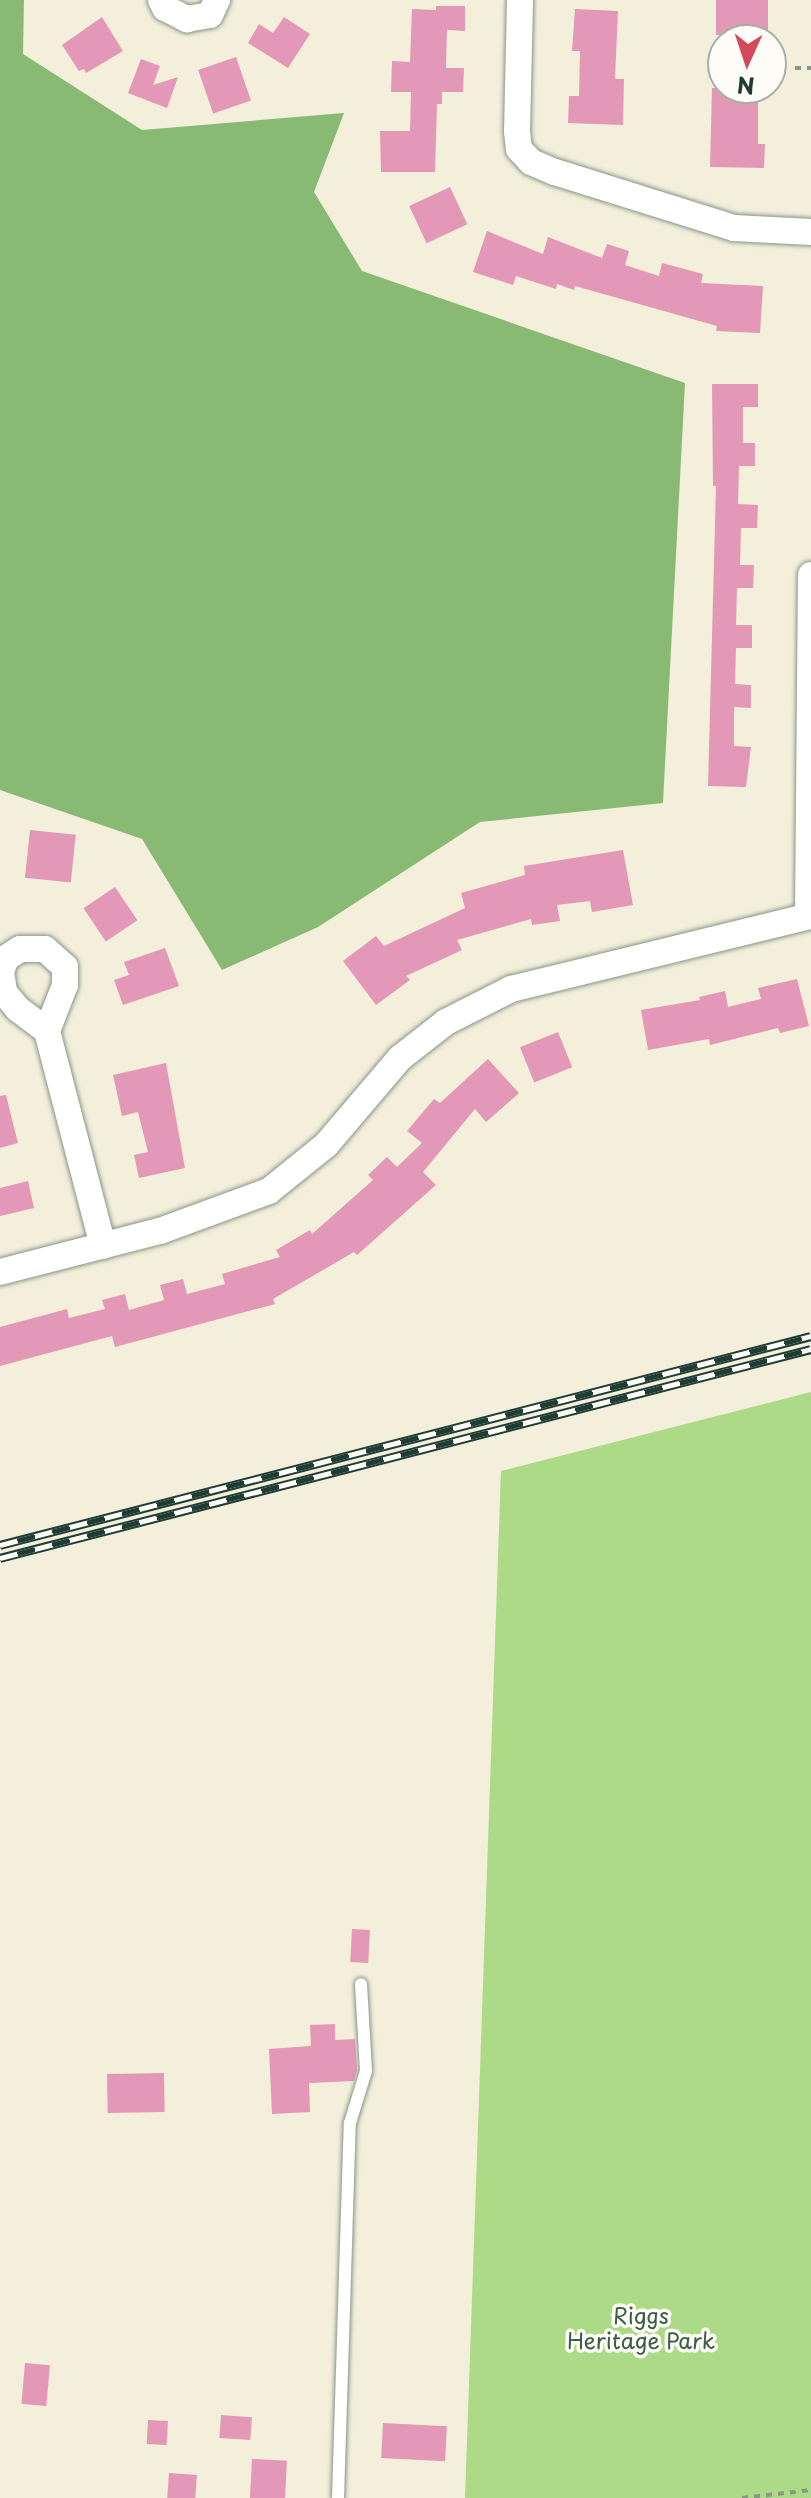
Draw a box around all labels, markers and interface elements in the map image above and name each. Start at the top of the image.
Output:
north arrow [707,24,787,104]
text: N [736,70,755,103]
park label: Riggs Heritage Park [567,2301,715,2352]

